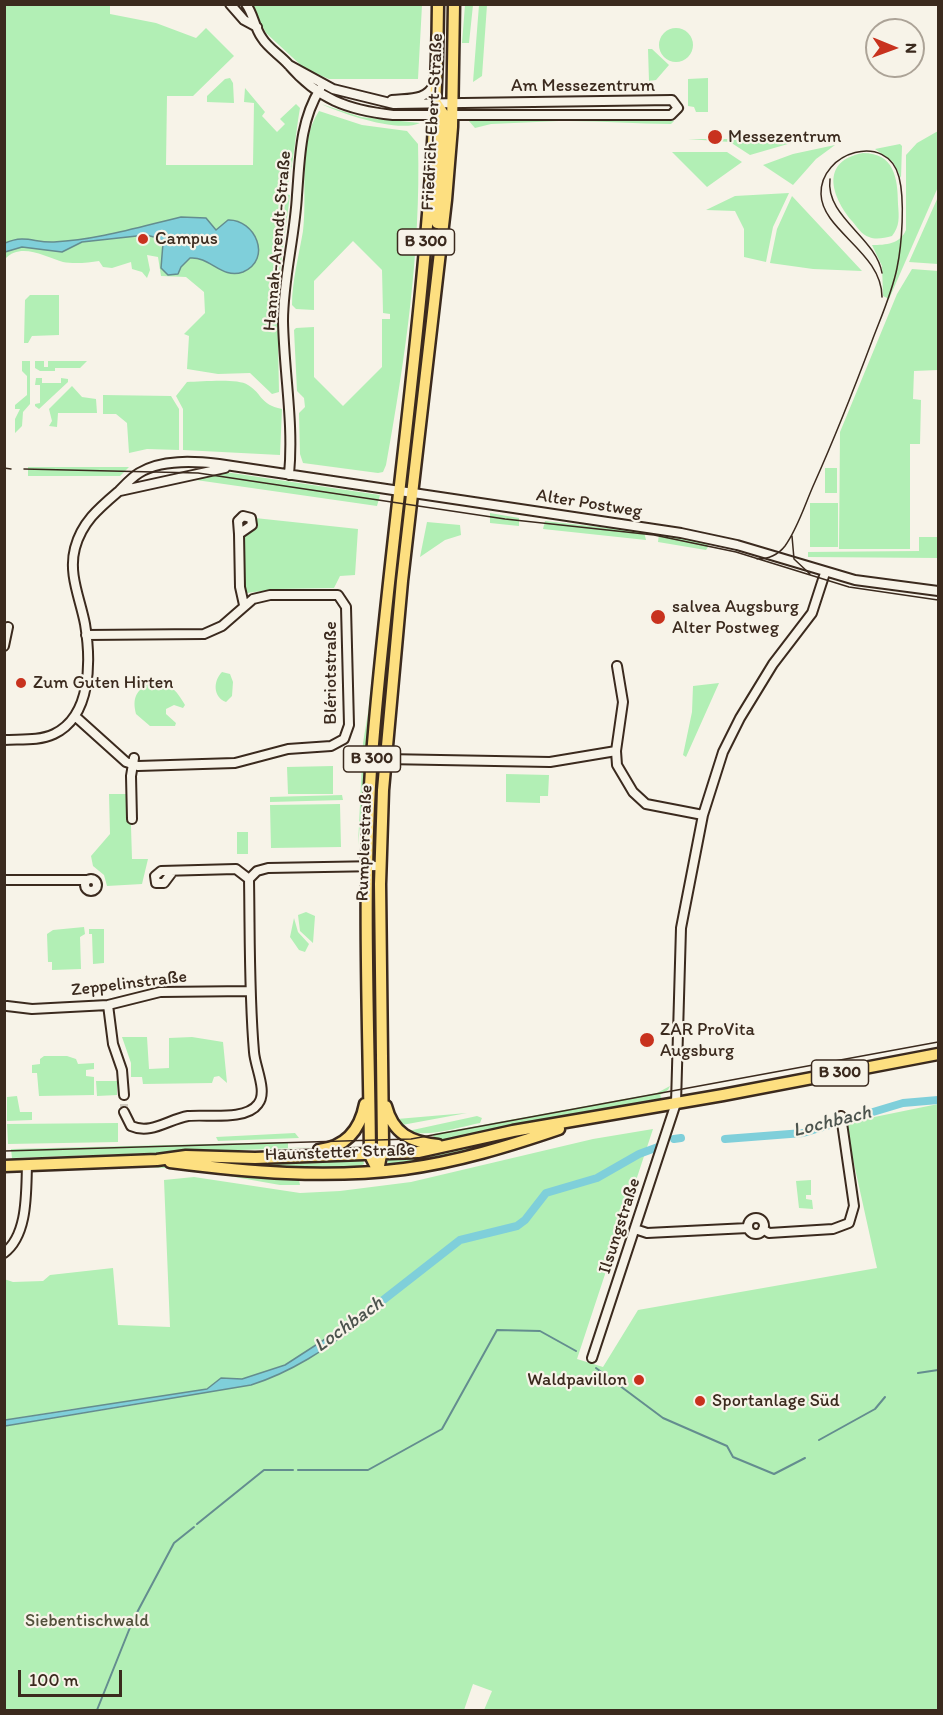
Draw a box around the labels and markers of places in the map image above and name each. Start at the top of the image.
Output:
place label: Messezentrum [728,126,841,148]
marker: Messezentrum [706,128,724,146]
place label: Campus [155,228,218,250]
marker: Campus [136,232,150,246]
place label: salvea Augsburg Alter Postweg [672,596,799,638]
marker: salvea Augsburg Alter Postweg [649,608,667,626]
place label: Zum Guten Hirten [33,672,173,694]
marker: Zum Guten Hirten [14,676,28,690]
place label: ZAR ProVita Augsburg [660,1019,755,1062]
marker: ZAR ProVita Augsburg [638,1031,656,1049]
place label: Waldpavillon [527,1369,627,1391]
marker: Waldpavillon [632,1373,646,1387]
place label: Sportanlage Süd [712,1390,840,1412]
marker: Sportanlage Süd [693,1394,707,1408]

